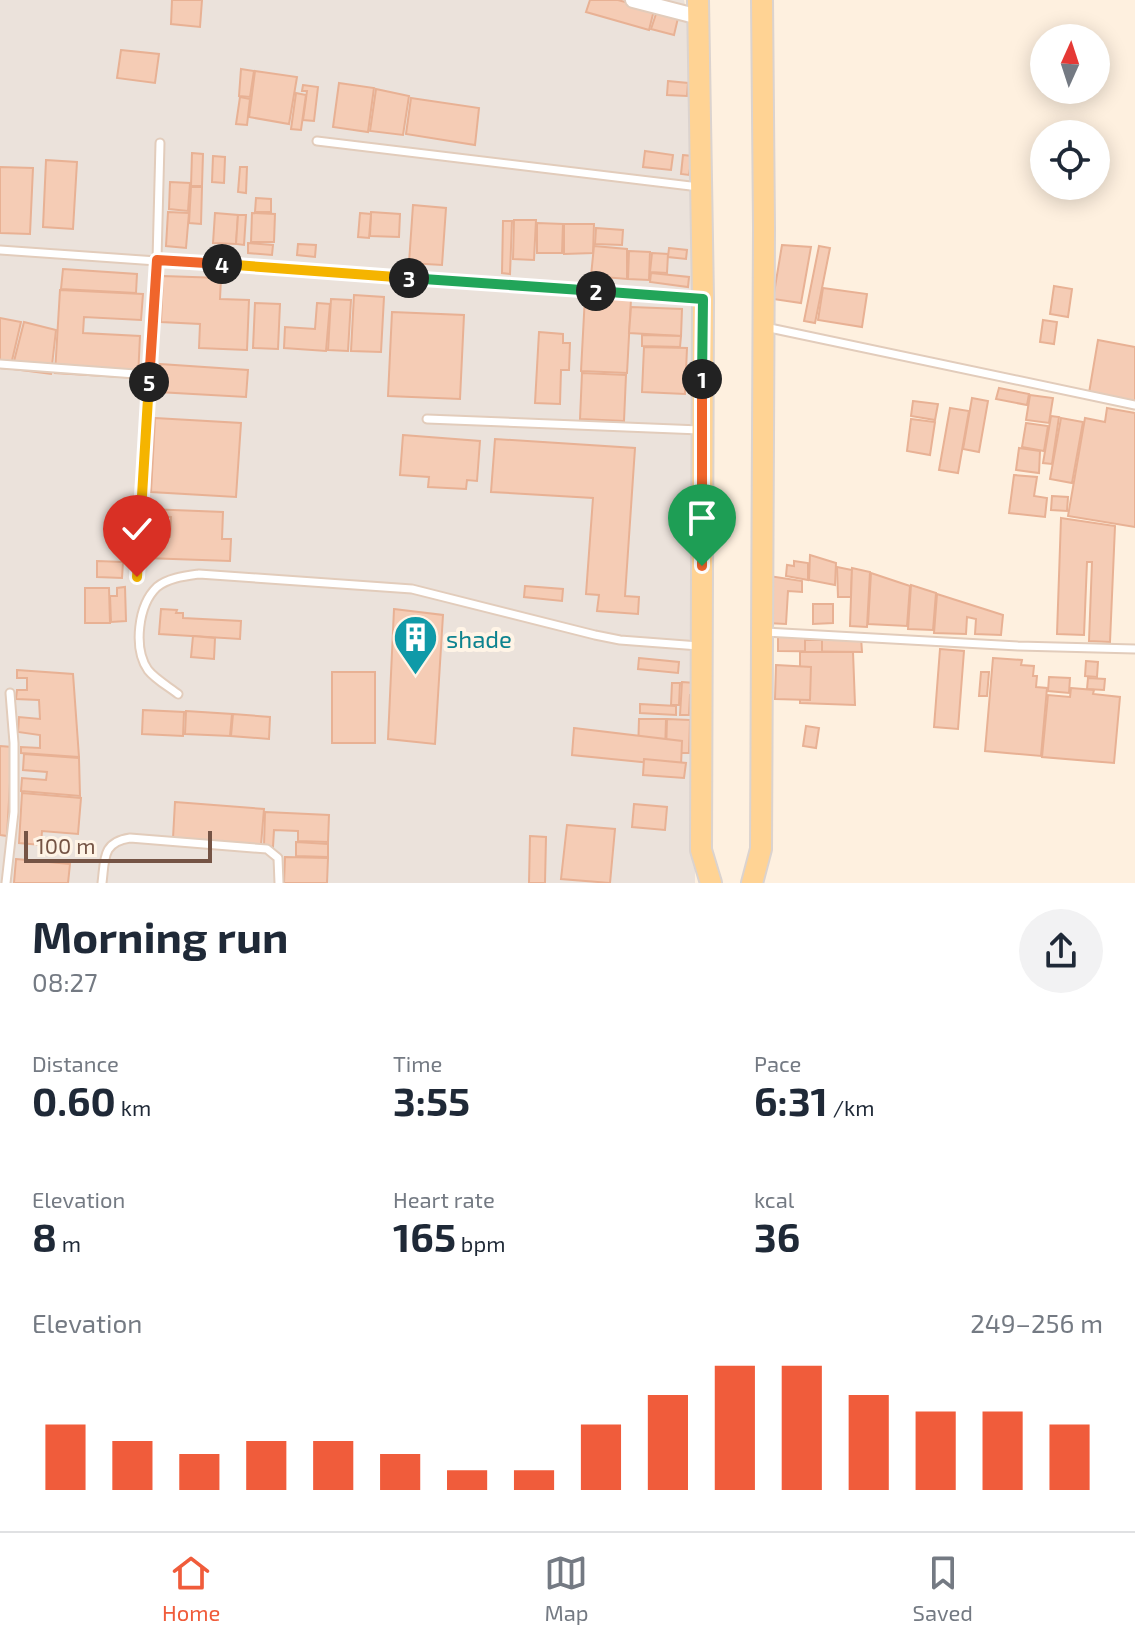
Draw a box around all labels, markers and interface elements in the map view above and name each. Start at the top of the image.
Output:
north arrow [1030,24,1110,104]
map controls [1030,24,1110,200]
button: locate [1030,120,1110,200]
pin: 4 [202,244,242,284]
text: 4 [215,251,229,277]
pin: 3 [389,258,429,298]
text: 3 [403,265,415,291]
pin: 2 [576,271,616,311]
text: 2 [590,278,602,304]
pin: 1 [682,359,722,399]
pin: 5 [129,362,169,402]
text: 1 [697,366,707,392]
text: 5 [143,369,155,395]
pin [668,484,736,566]
pin [103,495,171,577]
icon: arrive [680,496,724,540]
icon: check [115,507,159,551]
building icon: shade [391,614,439,677]
place label: shade [446,624,512,653]
scale bar [24,827,212,863]
text: 100 m [36,832,95,858]
text: Morning run [32,909,288,962]
button: share [1019,909,1103,993]
text: 08:27 [32,966,98,997]
text: Distance [32,1050,119,1076]
text: Time [393,1050,442,1076]
text: Pace [754,1050,801,1076]
text: 0.60 [32,1076,116,1124]
text: 3:55 [393,1076,470,1124]
text: 6:31 [754,1076,828,1124]
text: km [116,1094,151,1120]
text: /km [828,1094,875,1120]
text: Elevation [32,1186,125,1212]
text: Heart rate [393,1186,495,1212]
text: kcal [754,1186,794,1212]
text: 8 [32,1212,57,1260]
text: 165 [393,1212,456,1260]
text: 36 [754,1212,800,1260]
text: m [57,1230,81,1256]
text: bpm [456,1230,505,1256]
text: Elevation [32,1307,142,1338]
text: 249–256 m [970,1307,1103,1338]
tab: Home [162,1551,220,1625]
tab: Map [544,1551,589,1625]
tab: Saved [913,1551,973,1625]

